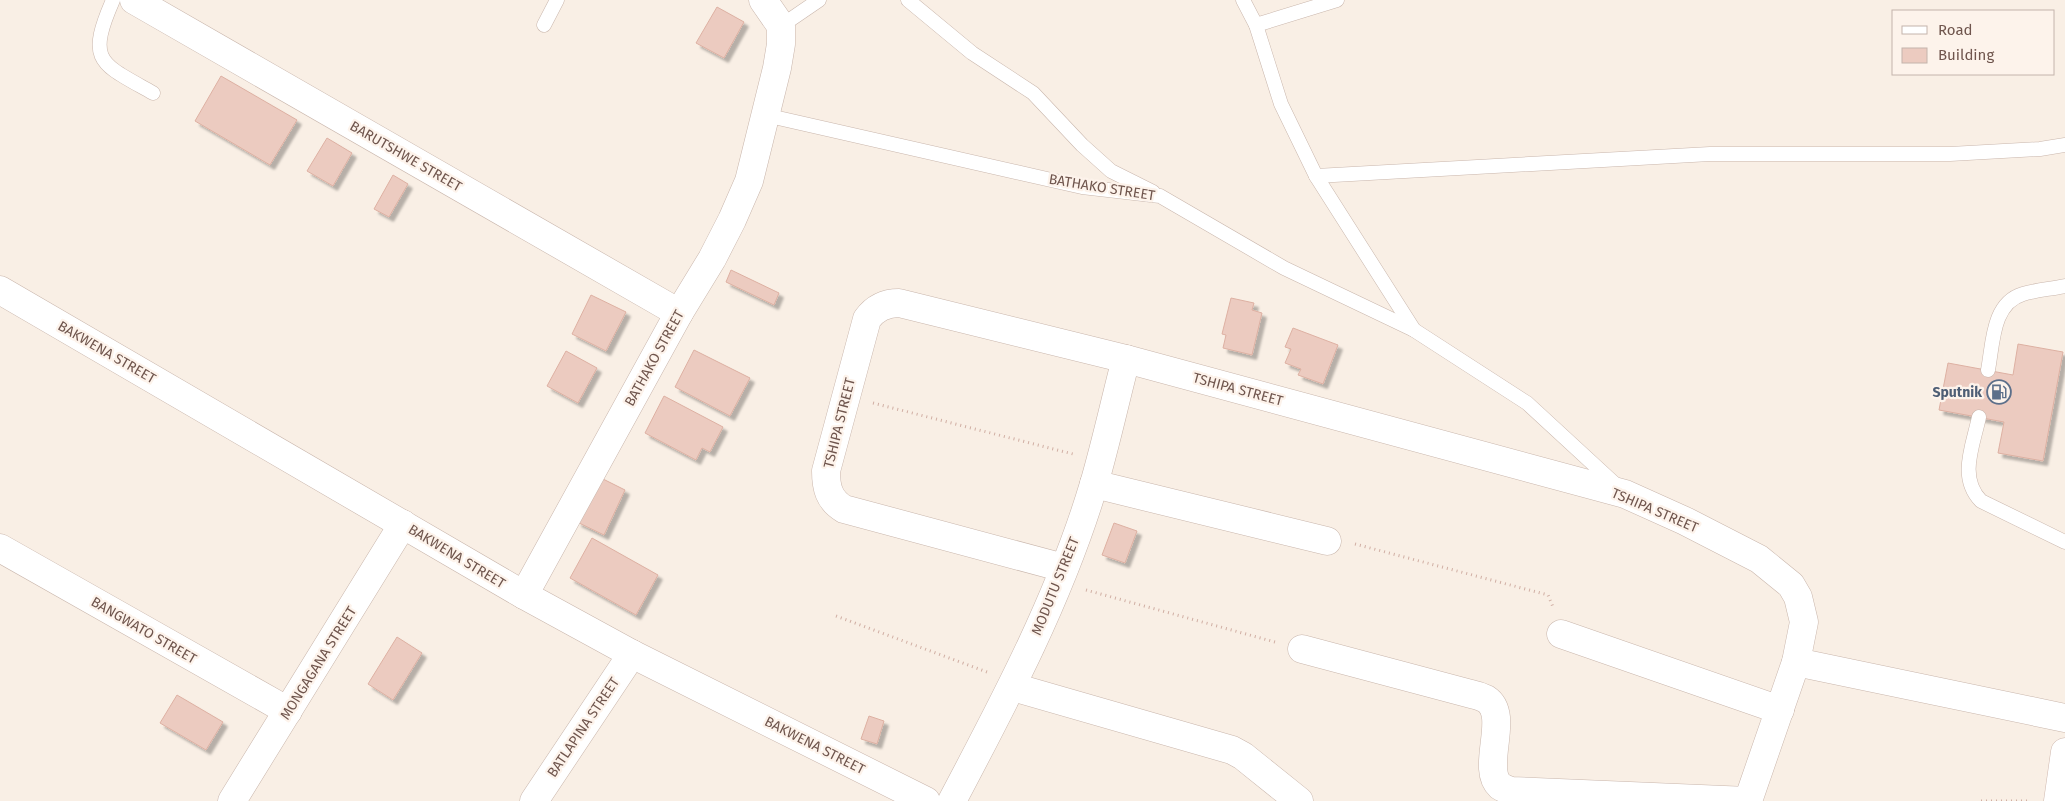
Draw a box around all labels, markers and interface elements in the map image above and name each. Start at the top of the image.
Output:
legend [1892,10,2055,75]
text: Road [1938,21,1973,39]
text: Building [1938,46,1994,64]
street label: BARUTSHWE STREET [347,118,465,196]
street label: BATHAKO STREET [1048,171,1157,204]
street label: BATHAKO STREET [621,307,688,409]
street label: BAKWENA STREET [55,317,159,388]
street label: TSHIPA STREET [1191,369,1285,410]
street label: TSHIPA STREET [820,375,859,470]
fuel station icon: Sputnik [1986,379,2012,405]
place label: Sputnik [1932,384,1982,401]
street label: TSHIPA STREET [1609,485,1701,537]
street label: BAKWENA STREET [405,521,509,593]
street label: MODUTU STREET [1028,534,1083,638]
street label: BANGWATO STREET [88,593,200,668]
street label: MONGAGANA STREET [277,603,361,723]
street label: BATLAPINA STREET [544,673,624,780]
street label: BAKWENA STREET [762,713,868,778]

